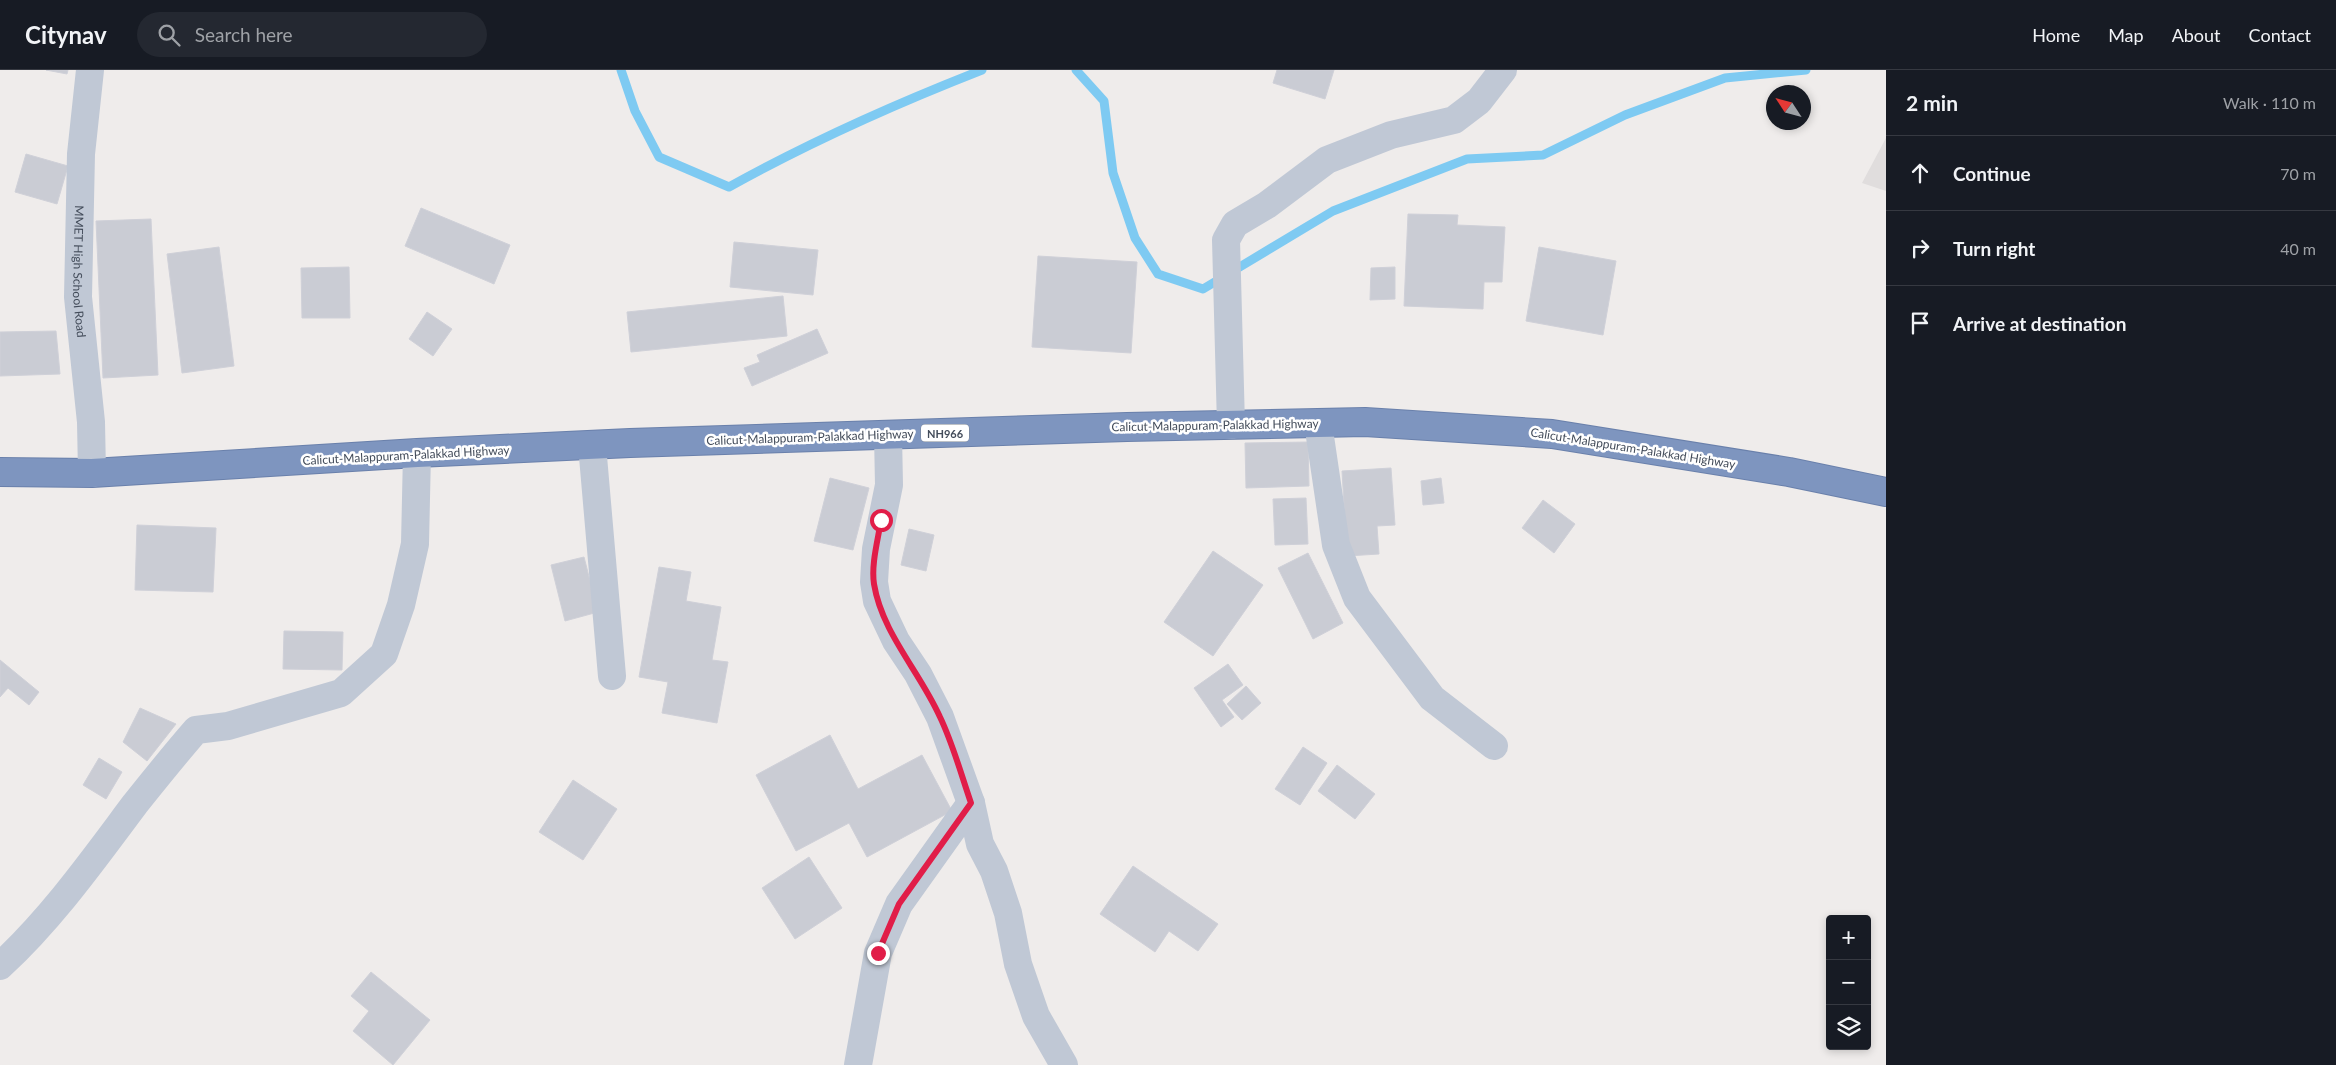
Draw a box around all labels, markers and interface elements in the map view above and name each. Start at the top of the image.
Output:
search box [137,12,487,57]
text: Citynav [25,20,107,49]
icon: search [155,21,183,49]
text: Search here [195,23,293,46]
text: Home [2032,24,2080,46]
text: Map [2108,24,2144,46]
text: About [2172,24,2221,46]
text: Contact [2249,24,2311,46]
north arrow [1766,85,1811,130]
text: 2 min [1906,90,1958,115]
text: Walk · 110 m [2223,93,2316,112]
icon: ahead [1906,159,1934,187]
text: Continue [1953,162,2031,185]
text: 70 m [2280,164,2316,183]
street label: MMET High School Road [70,205,90,338]
icon: right [1906,234,1934,262]
text: Turn right [1953,237,2035,260]
text: 40 m [2280,239,2316,258]
icon: arrive [1906,309,1934,337]
text: Arrive at destination [1953,312,2126,335]
street label: Calicut-Malappuram-Palakkad Highway [1111,416,1320,434]
road number: NH966 [921,424,969,442]
street label: Calicut-Malappuram-Palakkad Highway [1529,424,1737,472]
street label: Calicut-Malappuram-Palakkad Highway [706,426,915,448]
street label: Calicut-Malappuram-Palakkad Highway [302,442,511,468]
route start [870,509,893,532]
map controls [1826,915,1871,1050]
button: + [1826,915,1871,960]
route end [867,942,890,965]
button: − [1826,960,1871,1005]
button: layers [1826,1005,1871,1050]

